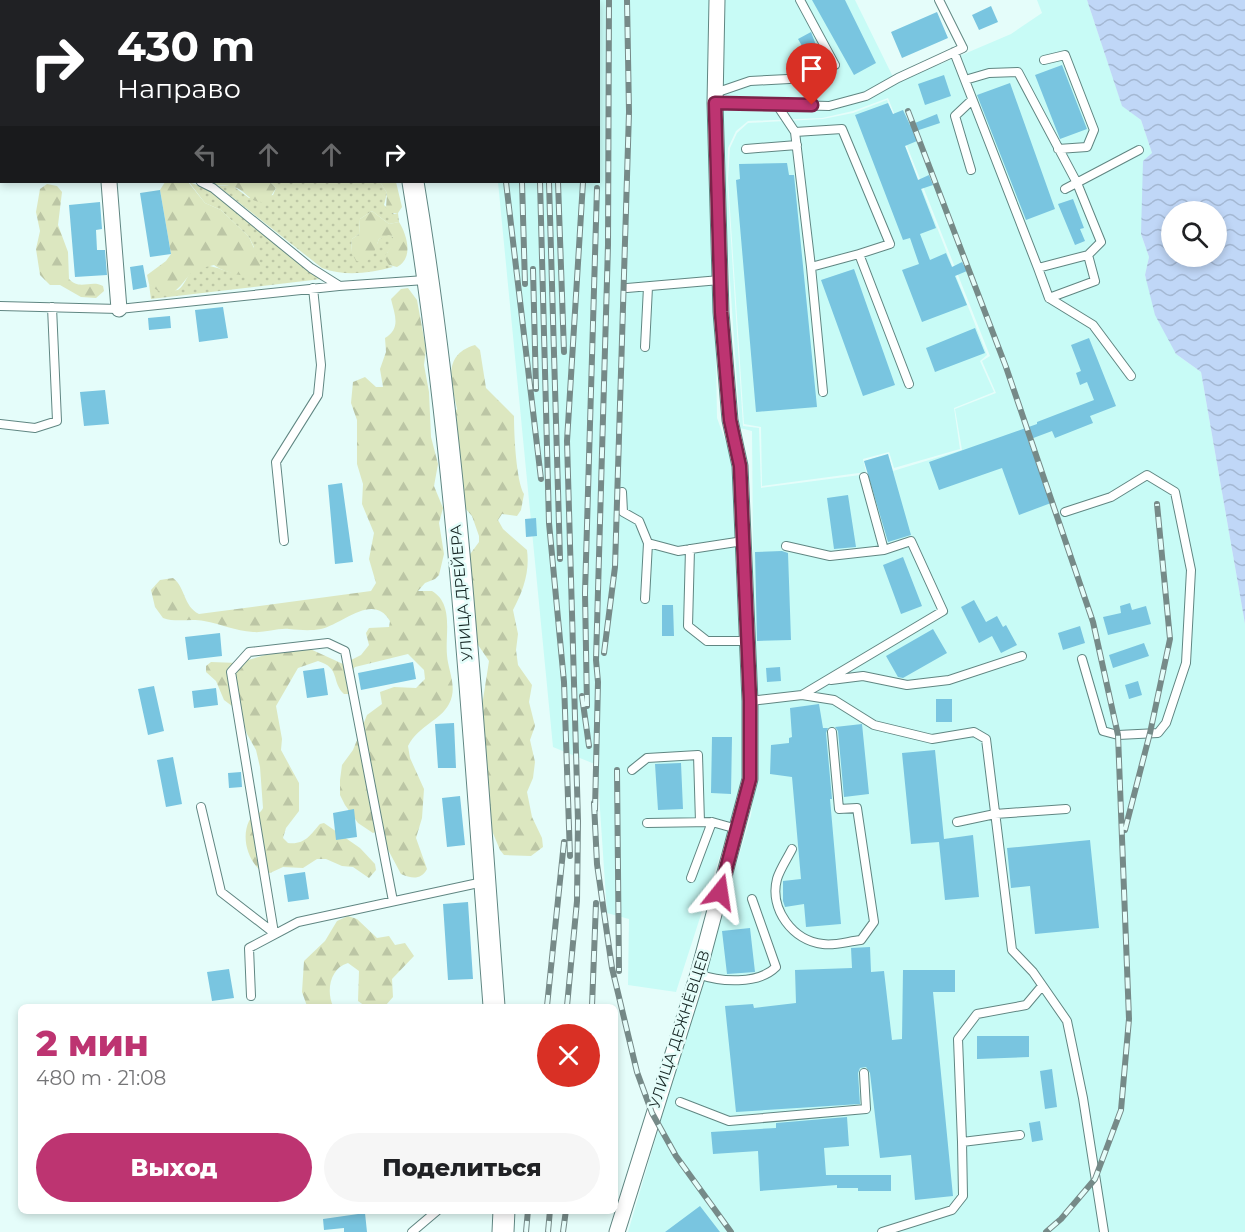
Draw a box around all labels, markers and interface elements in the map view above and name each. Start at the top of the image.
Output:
text: 430 m [117,20,255,72]
icon: right [18,24,96,102]
pin [786,43,837,105]
icon: arrive [795,52,828,85]
text: Направо [117,72,241,105]
icon: left [189,138,222,171]
icon: ahead [252,138,285,171]
icon: ahead [315,138,348,171]
icon: right [378,138,411,171]
map controls [1161,201,1227,267]
button: search [1161,201,1227,267]
street label: УЛИЦА ДРЕЙЕРА [446,524,476,662]
position arrow [688,860,752,924]
street label: УЛИЦА ДЕЖНЁВЦЕВ [644,948,714,1110]
text: 2 мин [36,1021,149,1065]
button: close [537,1024,600,1087]
text: 480 m · 21:08 [36,1066,166,1090]
button: Выход [36,1133,312,1202]
button: Поделиться [324,1133,600,1202]

